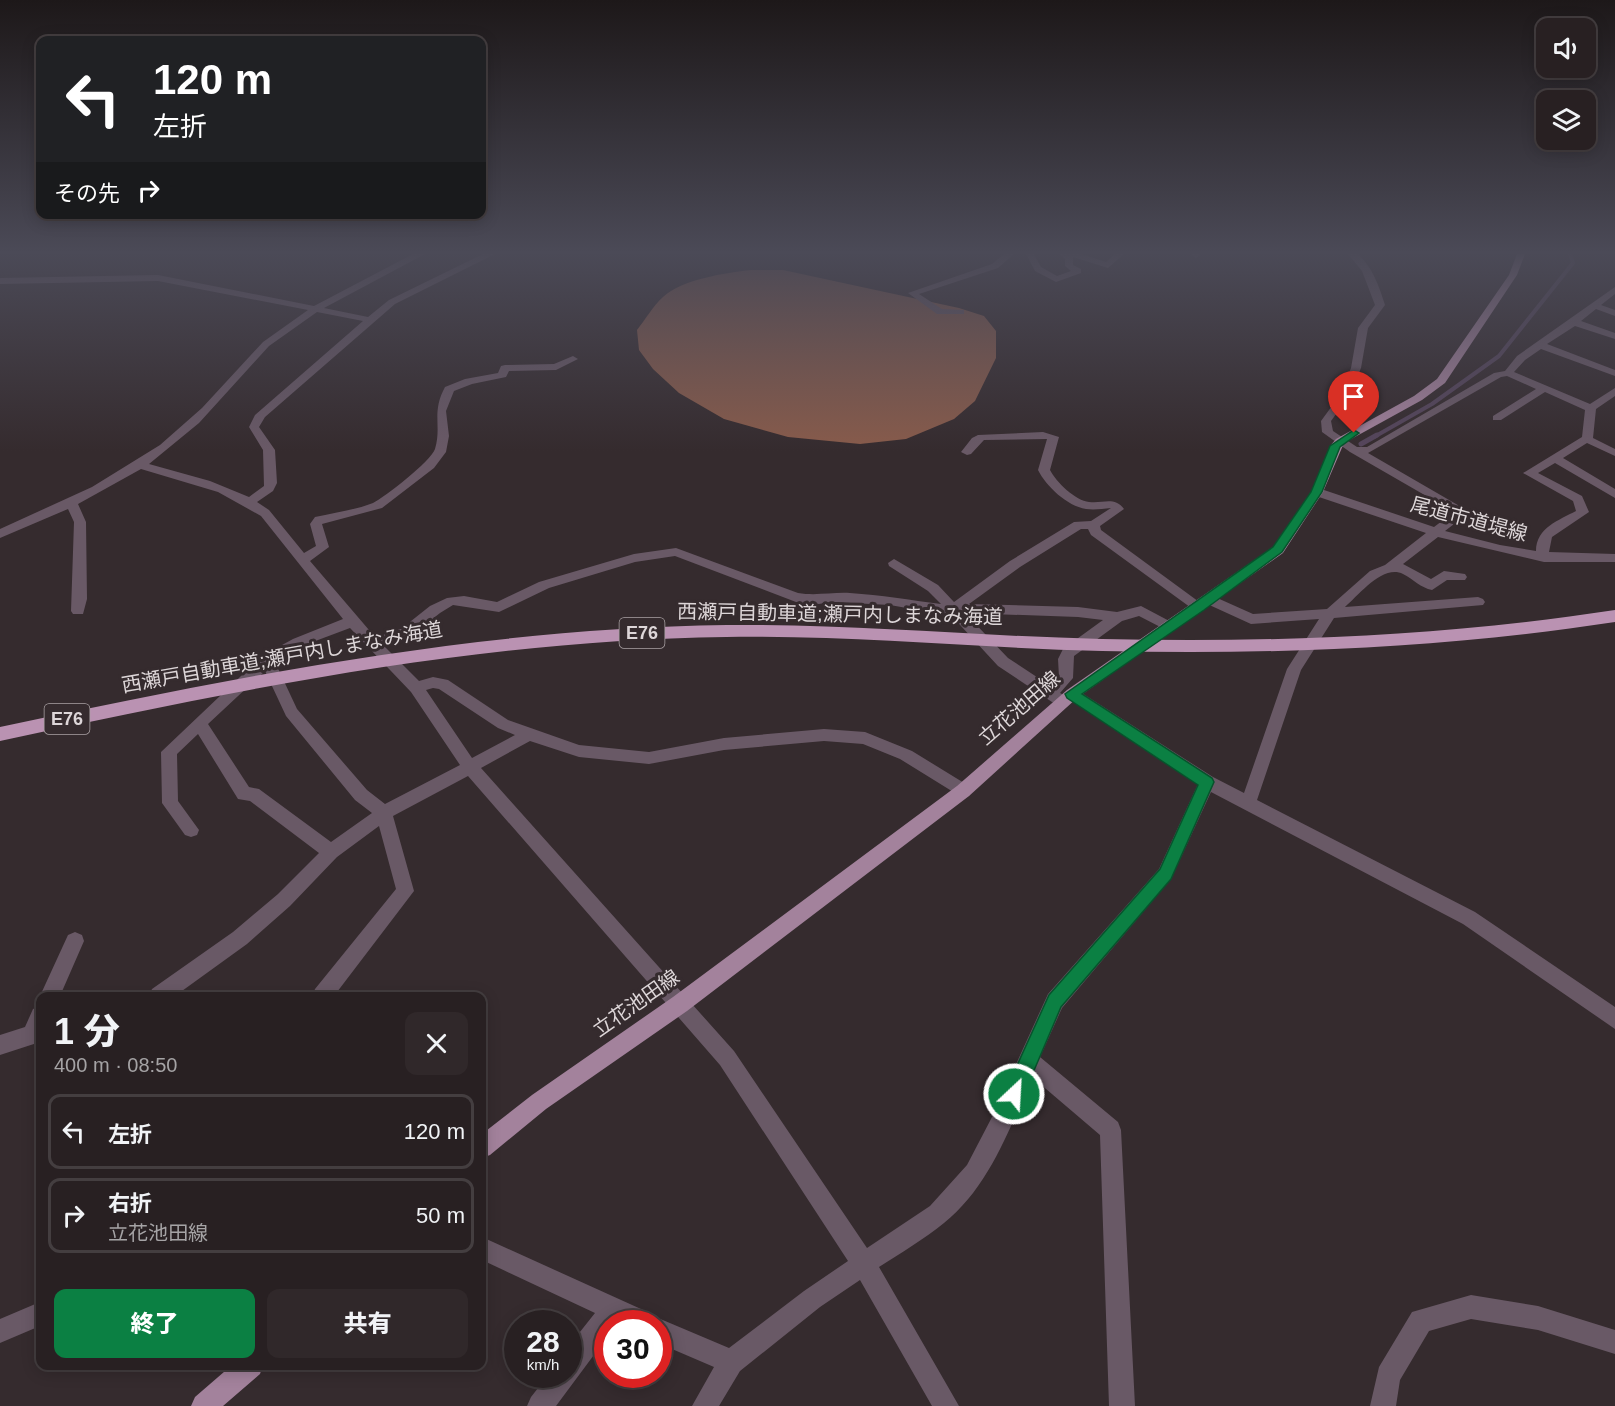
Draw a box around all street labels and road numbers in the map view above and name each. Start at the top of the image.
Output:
street label: 尾道市道堤線 [1408,493,1530,545]
street label: 西瀬戸自動車道;瀬戸内しまなみ海道 [677,600,1003,628]
street label: 西瀬戸自動車道;瀬戸内しまなみ海道 [120,618,444,696]
road number: E76 [620,618,664,648]
street label: 立花池田線 [974,667,1064,749]
road number: E76 [44,704,90,734]
street label: 立花池田線 [589,965,683,1041]

